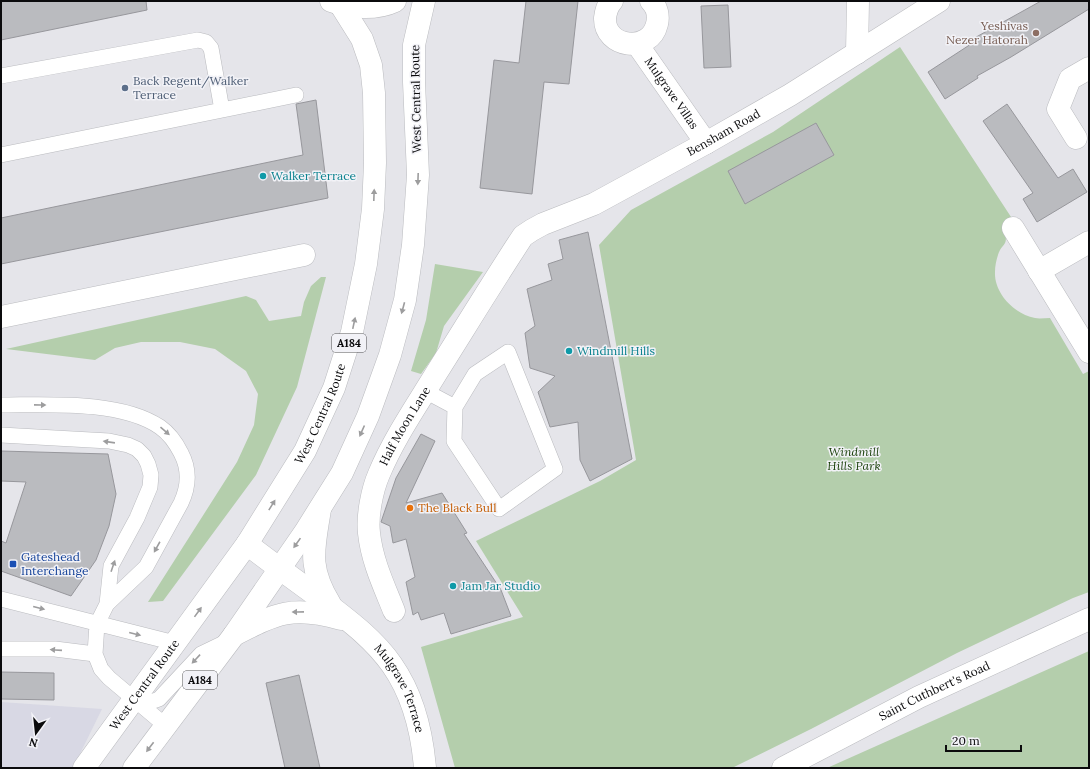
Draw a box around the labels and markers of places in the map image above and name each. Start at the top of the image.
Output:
place label: Yeshivas Nezer Hatorah [946,18,1028,47]
marker: Yeshivas Nezer Hatorah [1031,28,1041,38]
place label: Back Regent/Walker Terrace [133,73,249,102]
marker: Back Regent/Walker Terrace [120,83,130,93]
place label: Walker Terrace [271,168,357,183]
marker: Walker Terrace [258,171,268,181]
place label: Windmill Hills [577,343,656,358]
marker: Windmill Hills [564,346,574,356]
place label: The Black Bull [418,500,496,515]
marker: The Black Bull [405,503,415,513]
place label: Gateshead Interchange [21,549,89,578]
marker: Gateshead Interchange [8,559,18,569]
place label: Jam Jar Studio [460,578,540,593]
marker: Jam Jar Studio [448,581,458,591]

